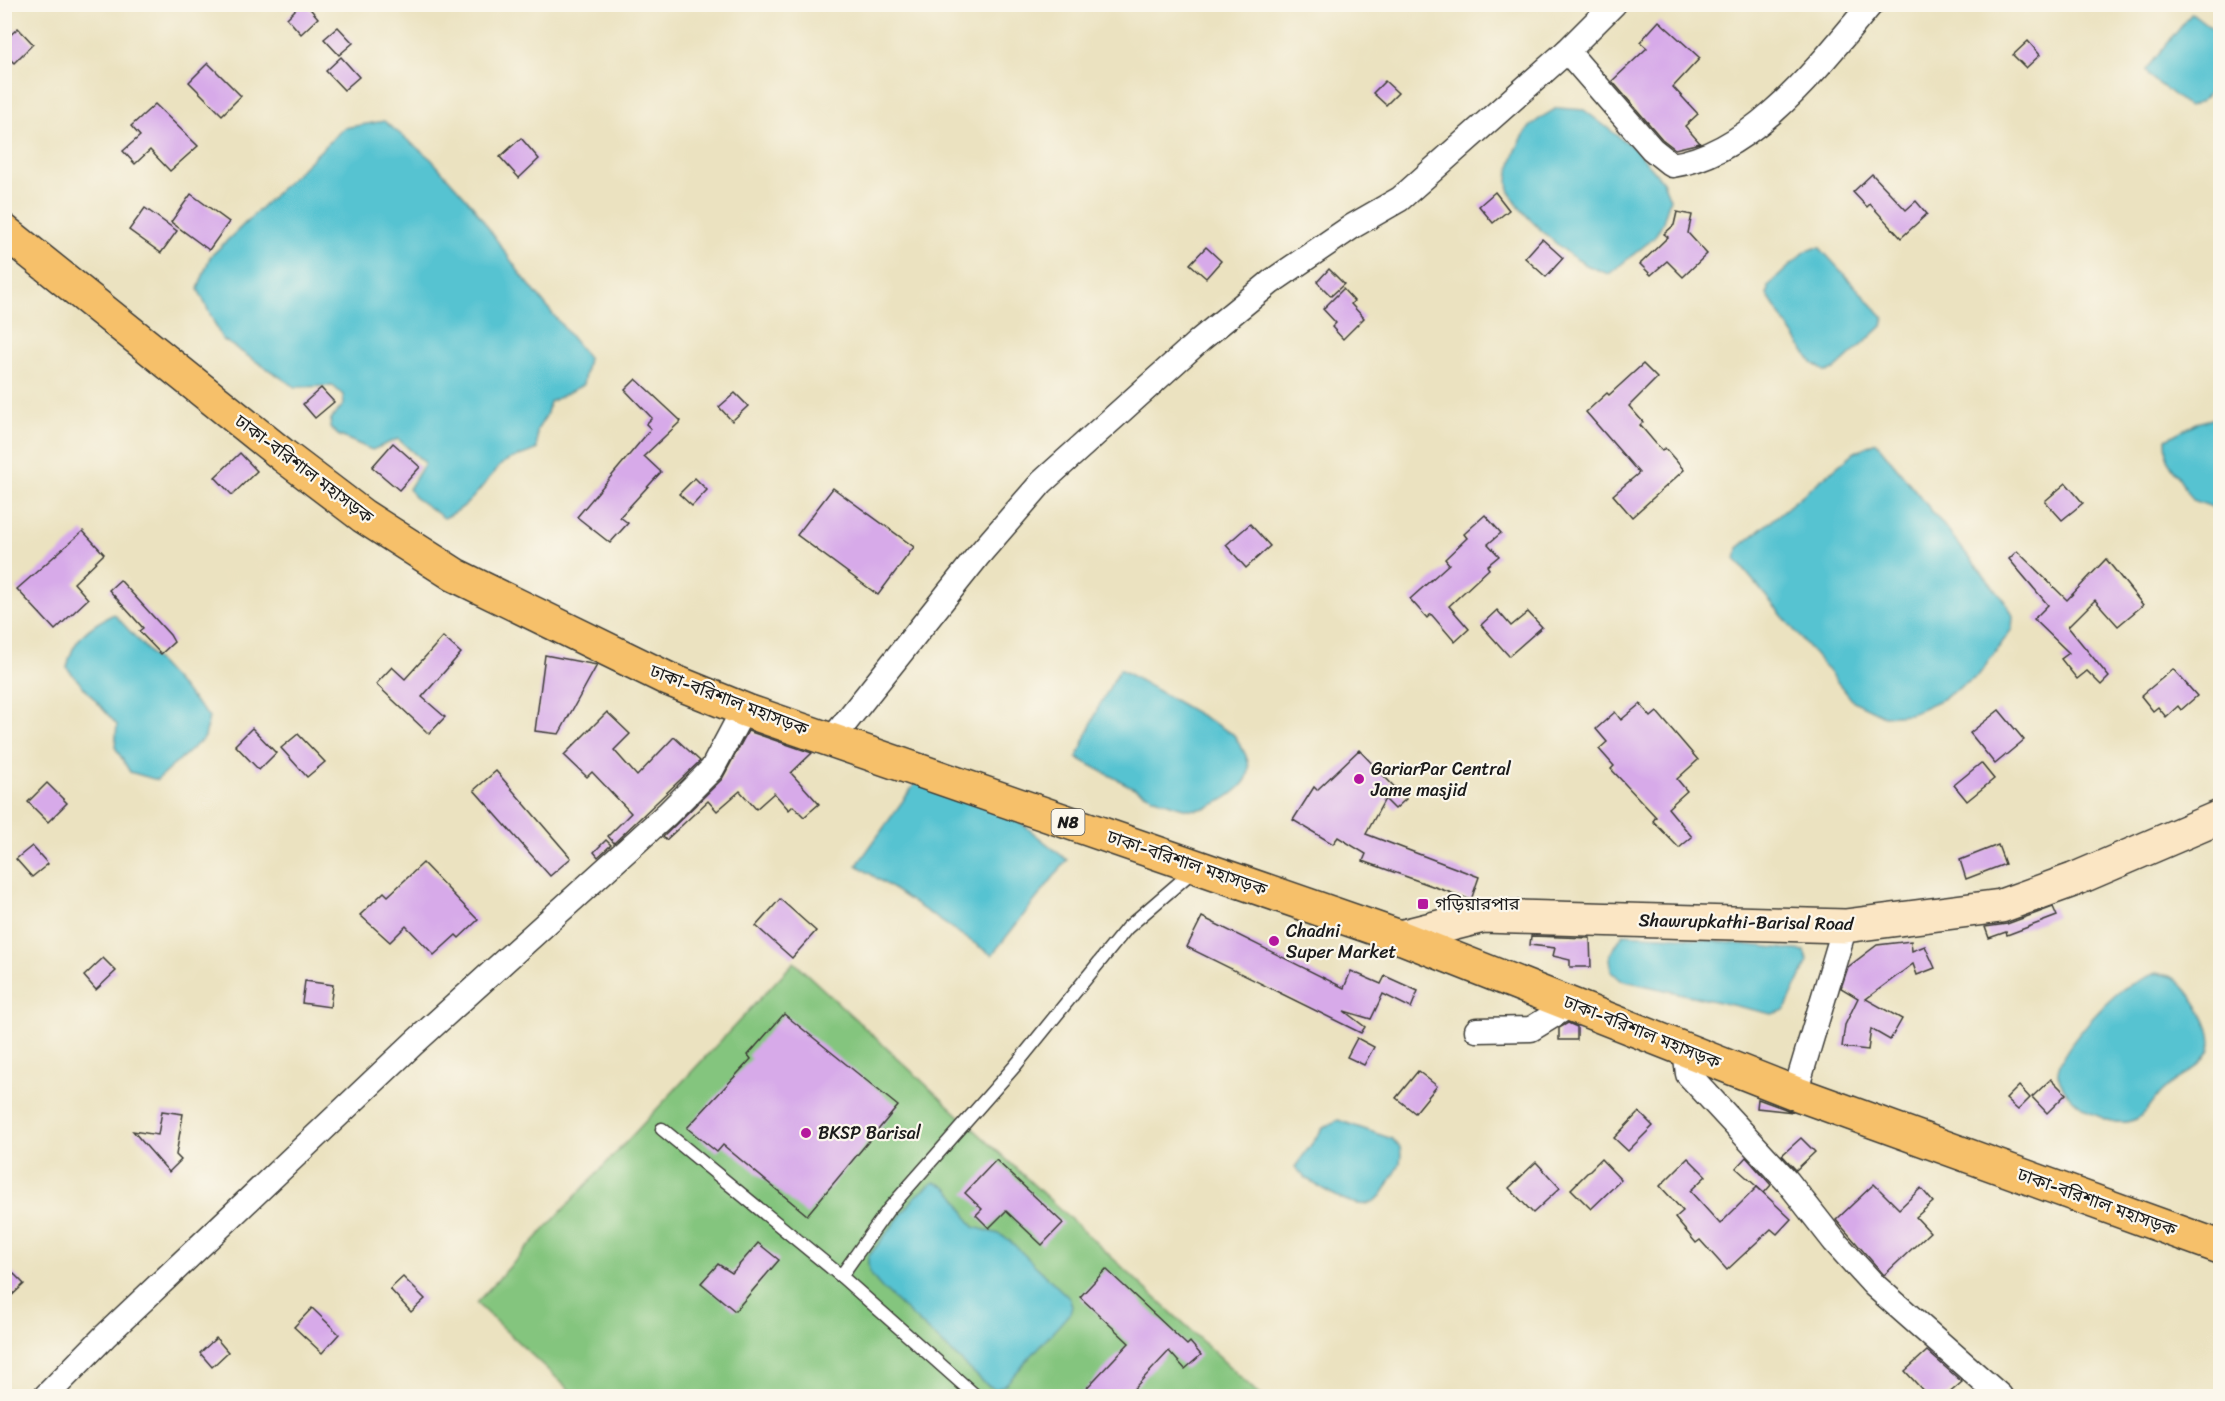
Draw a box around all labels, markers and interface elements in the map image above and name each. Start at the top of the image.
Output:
street label: ঢাকা-বরিশাল মহাসড়ক [227,405,381,532]
street label: ঢাকা-বরিশাল মহাসড়ক [644,655,813,745]
place label: GariarPar Central Jame masjid [1370,753,1512,806]
marker: GariarPar Central Jame masjid [1352,772,1366,786]
road number: N8 [1052,809,1084,835]
street label: ঢাকা-বরিশাল মহাসড়ক [1102,820,1272,906]
place label: গড়িয়ারপার [1435,888,1520,920]
marker: গড়িয়ারপার [1416,897,1430,911]
street label: Shawrupkathi-Barisal Road [1638,904,1855,940]
place label: Chadni Super Market [1286,915,1396,968]
marker: Chadni Super Market [1267,934,1281,948]
street label: ঢাকা-বরিশাল মহাসড়ক [1557,985,1726,1078]
place label: BKSP Barisal [818,1117,922,1149]
marker: BKSP Barisal [799,1126,813,1140]
street label: ঢাকা-বরিশাল মহাসড়ক [2012,1158,2182,1246]

